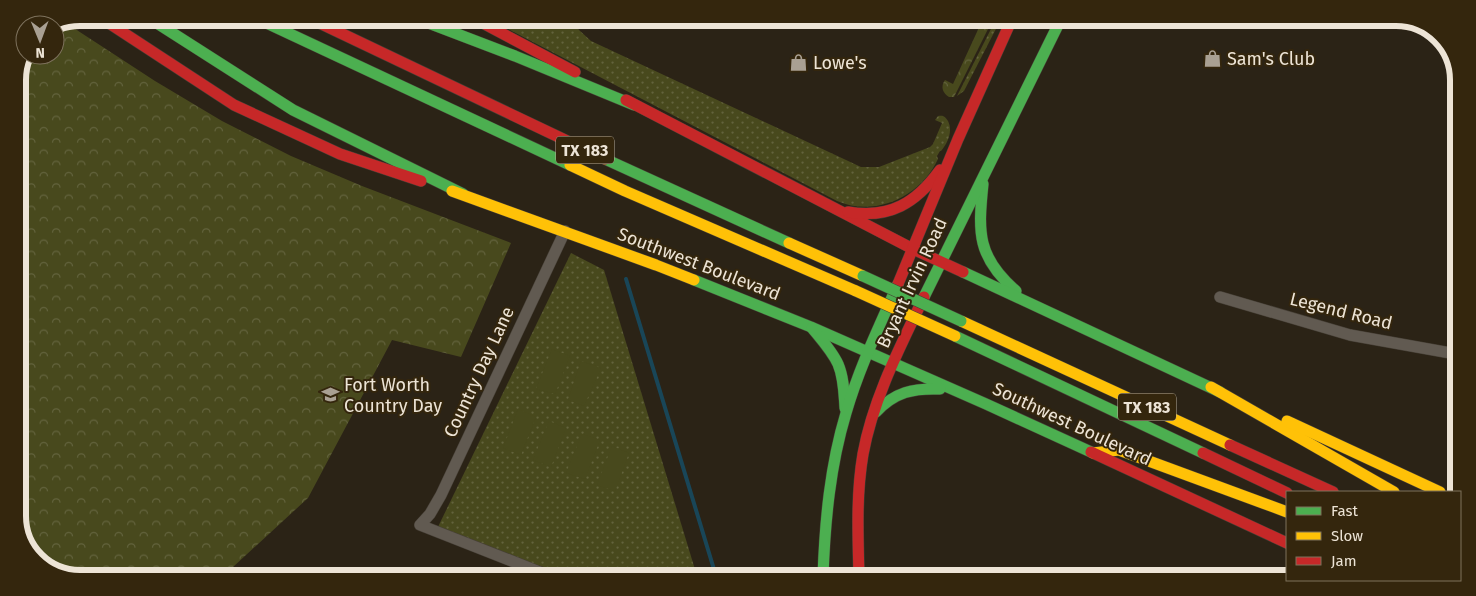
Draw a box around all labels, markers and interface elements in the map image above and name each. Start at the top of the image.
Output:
north arrow [15,15,65,65]
text: N [35,44,45,61]
place label: Sam's Club [1227,48,1315,70]
shop icon: Sam's Club [1203,49,1223,69]
place label: Lowe's [813,52,867,74]
shop icon: Lowe's [789,53,809,73]
road number: TX 183 [556,136,614,164]
street label: Bryant Irvin Road [872,214,952,352]
street label: Southwest Boulevard [614,223,784,305]
street label: Legend Road [1287,288,1395,334]
street label: Country Day Lane [439,303,519,441]
place label: Fort Worth Country Day [344,374,442,417]
street label: Southwest Boulevard [989,378,1155,470]
school or university icon: Fort Worth Country Day [320,385,340,405]
road number: TX 183 [1118,394,1176,421]
legend [1286,491,1461,581]
text: Fast [1331,502,1358,520]
text: Slow [1331,527,1363,545]
text: Jam [1331,552,1357,570]

